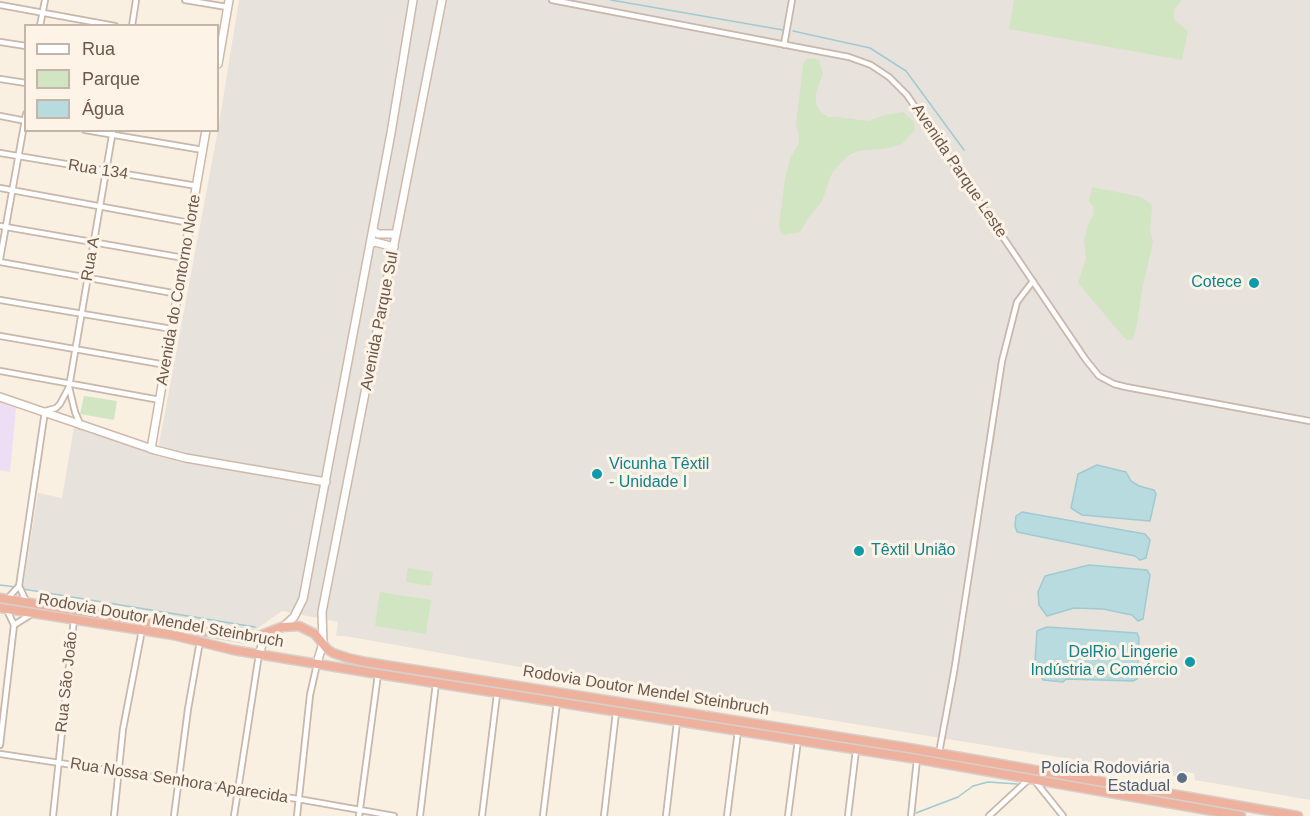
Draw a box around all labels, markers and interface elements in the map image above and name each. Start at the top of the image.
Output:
legend [24,24,219,132]
text: Rua [82,39,115,59]
text: Parque [82,69,140,89]
text: Água [82,99,124,119]
street label: Avenida Parque Leste [907,100,1011,242]
street label: Rua 134 [67,156,129,184]
street label: Avenida do Contorno Norte [153,193,205,387]
street label: Rua A [78,235,104,283]
street label: Avenida Parque Sul [357,250,403,392]
place label: Cotece [1191,273,1242,293]
marker: Cotece [1247,276,1261,290]
place label: Vicunha Têxtil - Unidade I [609,455,709,493]
marker: Vicunha Têxtil - Unidade I [590,467,604,481]
place label: Têxtil União [871,541,955,561]
marker: Têxtil União [852,544,866,558]
street label: Rodovia Doutor Mendel Steinbruch [37,590,285,652]
street label: Rua São João [52,631,82,733]
place label: DelRio Lingerie Indústria e Comércio [1030,643,1178,681]
marker: DelRio Lingerie Indústria e Comércio [1183,655,1197,669]
street label: Rodovia Doutor Mendel Steinbruch [522,662,770,720]
street label: Rua Nossa Senhora Aparecida [69,754,289,808]
place label: Polícia Rodoviária Estadual [1041,759,1170,797]
marker: Polícia Rodoviária Estadual [1175,771,1189,785]

